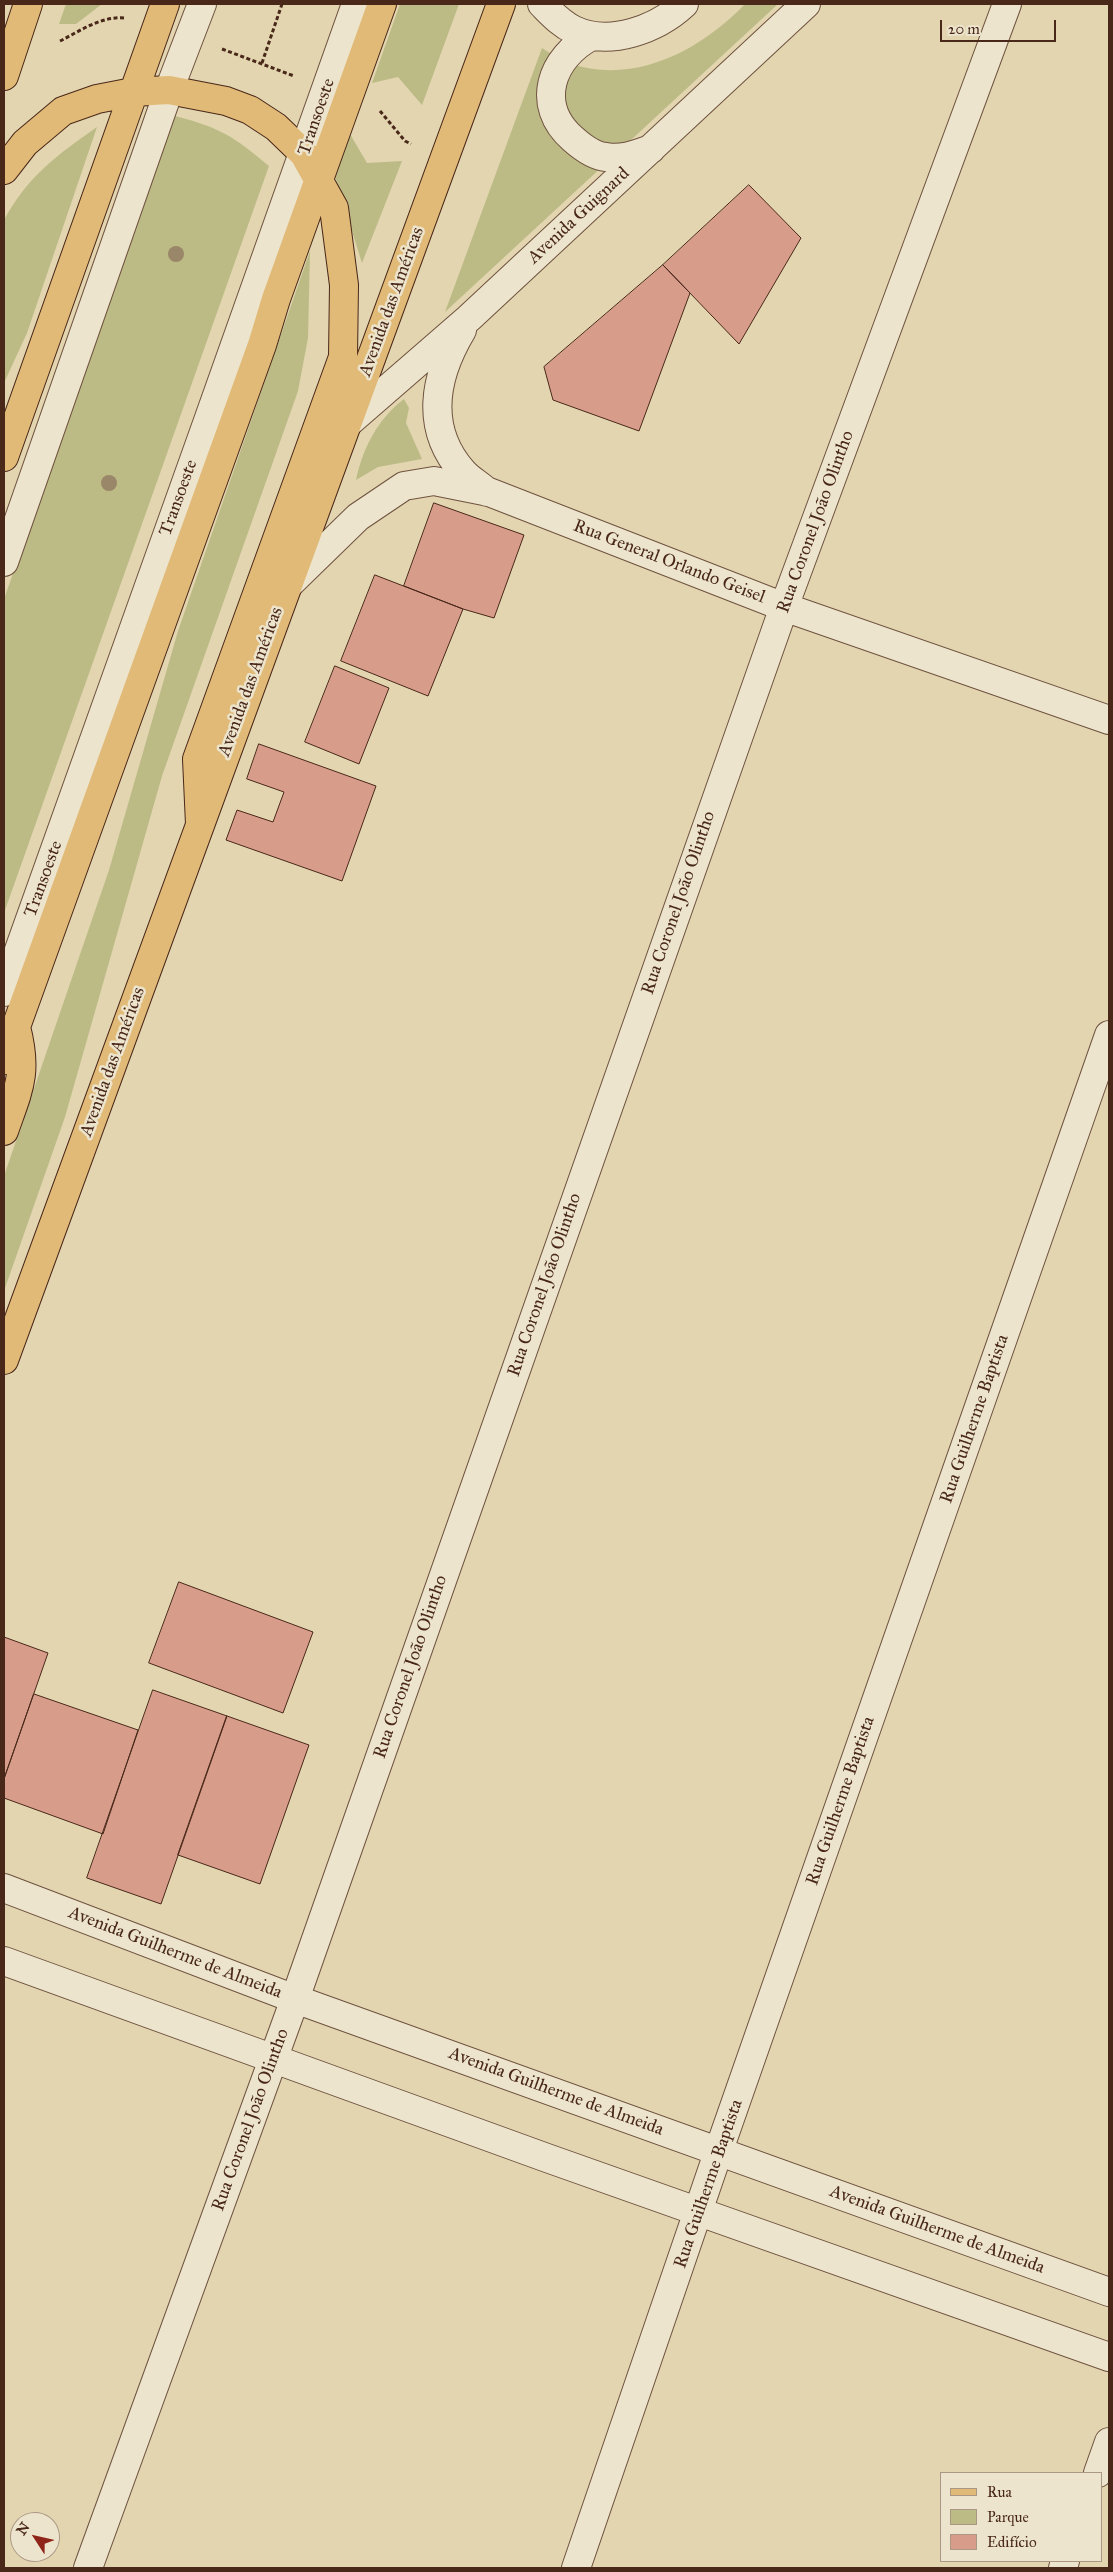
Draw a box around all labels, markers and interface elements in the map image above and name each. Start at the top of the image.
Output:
scale bar [943,10,1059,42]
text: 20 m [948,20,980,38]
street label: Transoeste [294,76,340,158]
street label: Avenida Guignard [524,163,634,269]
street label: Avenida das Américas [355,224,429,380]
street label: Rua Coronel João Olintho [773,428,859,616]
street label: Transoeste [155,457,203,539]
street label: Rua General Orlando Geisel [570,515,768,609]
street label: Avenida das Américas [214,604,288,760]
street label: Rua Coronel João Olintho [637,809,721,997]
street label: Transoeste [20,838,68,920]
street label: Avenida das Américas [76,984,150,1140]
street label: Rua Coronel João Olintho [503,1191,587,1379]
street label: Rua Guilherme Baptista [936,1332,1014,1506]
street label: Rua Coronel João Olintho [369,1573,453,1761]
street label: Rua Guilherme Baptista [802,1714,880,1888]
street label: Avenida Guilherme de Almeida [65,1902,285,2004]
street label: Rua Coronel João Olintho [208,2026,294,2214]
street label: Avenida Guilherme de Almeida [446,2043,666,2141]
street label: Rua Guilherme Baptista [670,2097,748,2271]
street label: Avenida Guilherme de Almeida [827,2181,1047,2279]
legend [940,2472,1103,2562]
text: Rua [987,2483,1012,2501]
text: Parque [987,2508,1029,2526]
north arrow [10,2512,60,2562]
text: N [13,2519,33,2538]
text: Edifício [987,2533,1037,2551]

